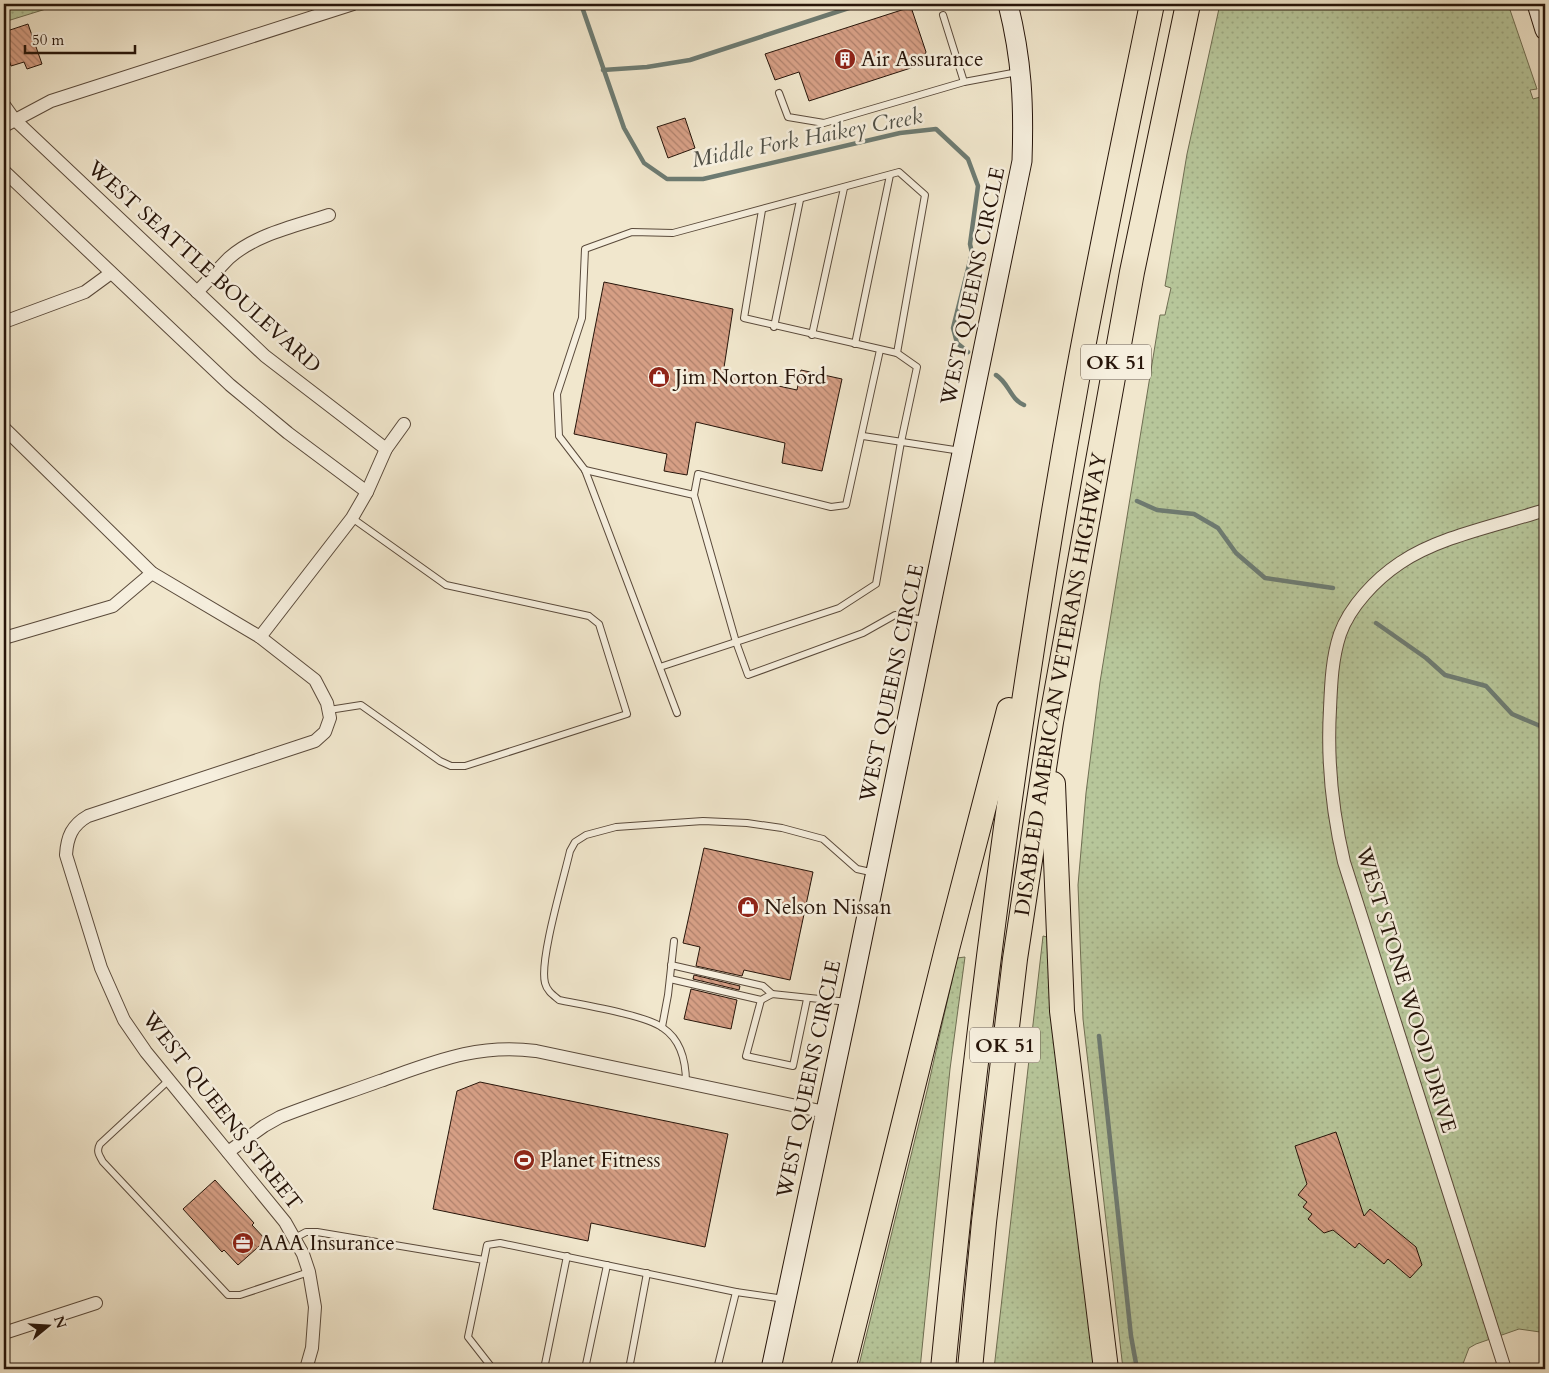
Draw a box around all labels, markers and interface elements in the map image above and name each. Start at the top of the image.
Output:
scale bar [25,22,135,54]
text: 50 m [32,30,64,50]
place label: Air Assurance [861,45,983,74]
building icon: Air Assurance [833,47,857,71]
water label: Middle Fork Haikey Creek [689,101,925,175]
street label: WEST SEATTLE BOULEVARD [80,153,327,380]
street label: WEST QUEENS CIRCLE [933,164,1012,409]
road number: OK 51 [1081,344,1151,380]
place label: Jim Norton Ford [672,363,826,392]
shop icon: Jim Norton Ford [647,365,671,389]
street label: DISABLED AMERICAN VETERANS HIGHWAY [1007,450,1114,918]
street label: WEST QUEENS CIRCLE [852,561,931,806]
street label: WEST STONE WOOD DRIVE [1348,842,1463,1137]
place label: Nelson Nissan [764,893,892,922]
shop icon: Nelson Nissan [736,895,760,919]
street label: WEST QUEENS CIRCLE [769,957,848,1202]
street label: WEST QUEENS STREET [135,1005,309,1216]
road number: OK 51 [970,1028,1040,1062]
place label: Planet Fitness [540,1146,661,1175]
sports icon: Planet Fitness [512,1148,536,1172]
place label: AAA Insurance [259,1229,395,1258]
office icon: AAA Insurance [231,1231,255,1255]
north arrow [22,1300,72,1350]
text: N [49,1313,71,1331]

